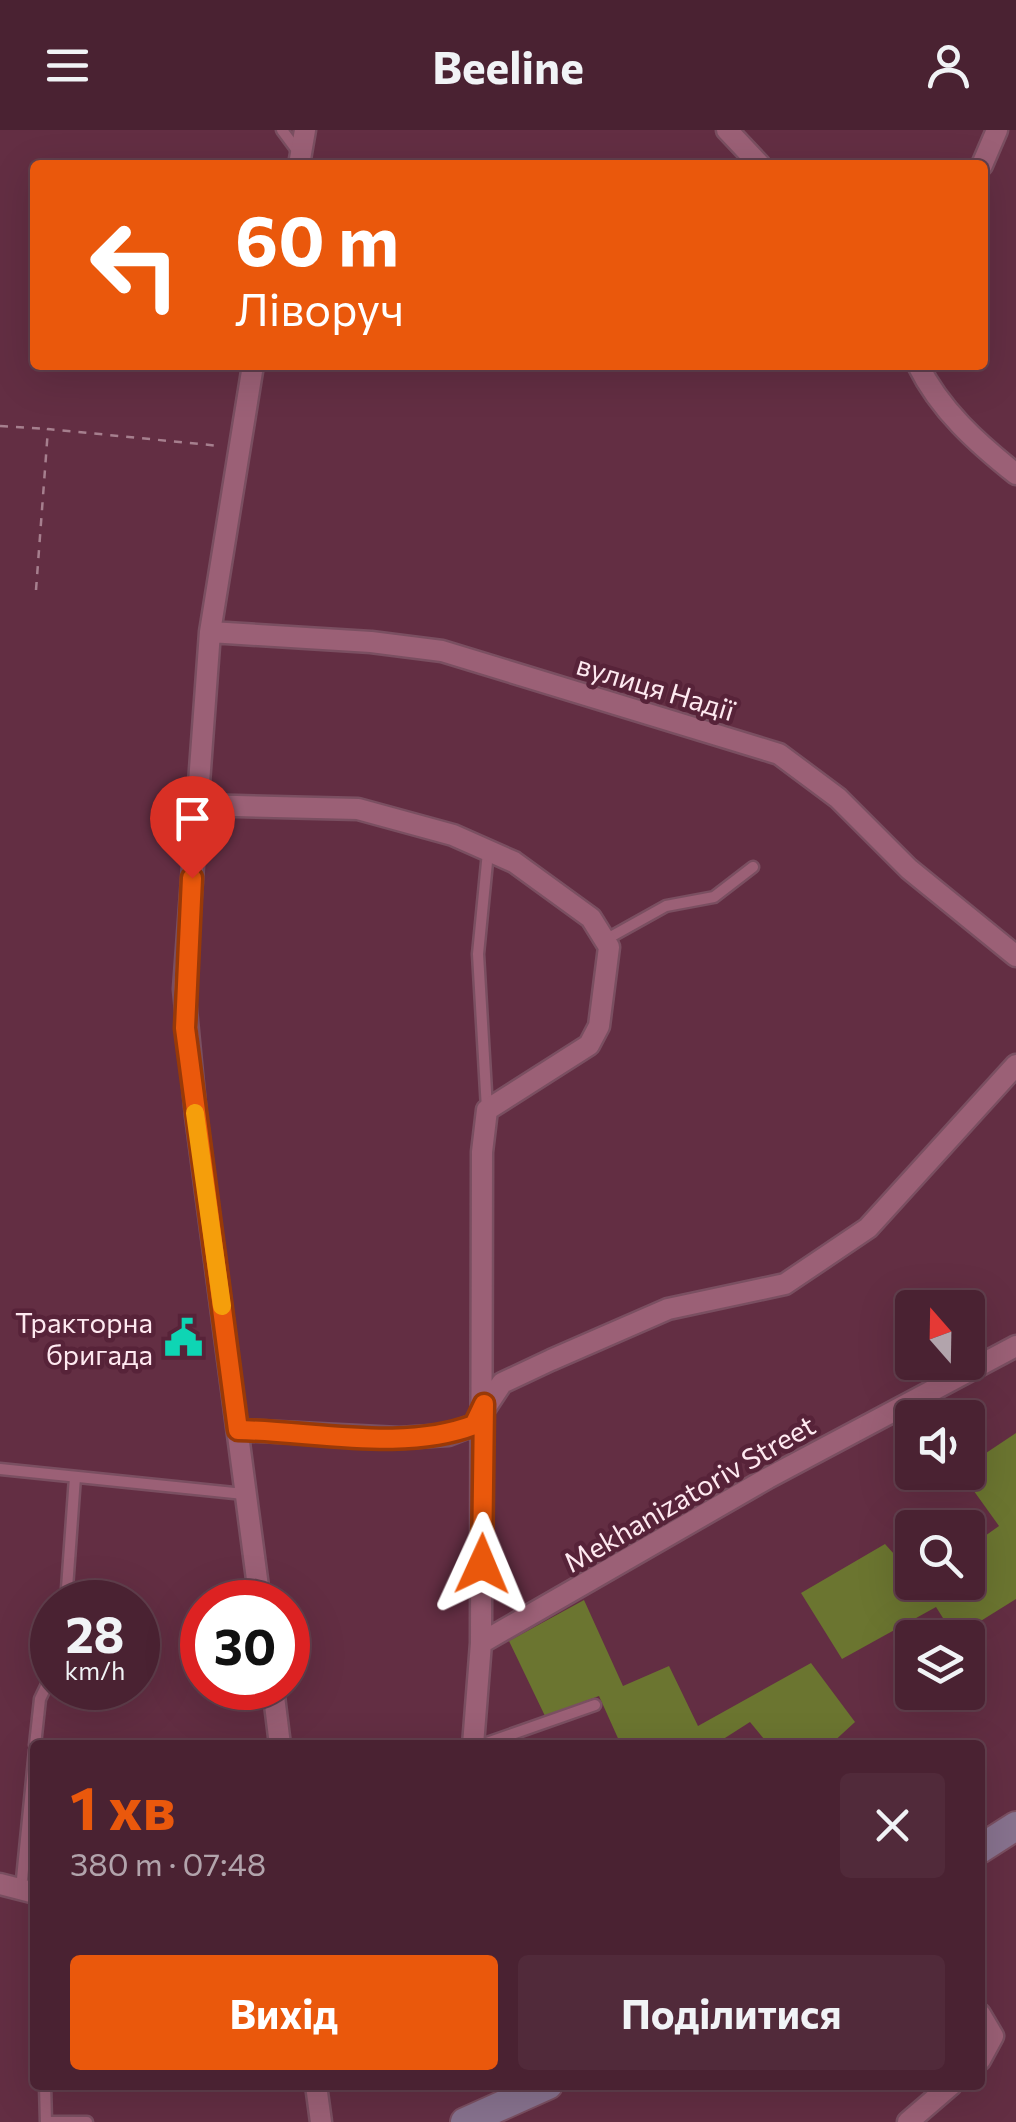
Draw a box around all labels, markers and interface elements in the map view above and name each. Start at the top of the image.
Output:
icon: menu [40,38,95,93]
text: Beeline [432,38,584,93]
icon: person [921,38,976,93]
text: 60 m [235,195,399,280]
icon: left [70,200,200,330]
text: Ліворуч [235,280,404,335]
street label: вулиця Надії [573,647,740,727]
pin [150,776,235,879]
icon: arrive [165,791,220,846]
north arrow [895,1290,985,1380]
map controls [895,1290,985,1710]
place label: Тракторна бригада [15,1305,153,1371]
public building icon: Тракторна бригада [162,1317,204,1359]
button: sound [895,1400,985,1490]
street label: Mekhanizatoriv Street [557,1407,821,1579]
button: search [895,1510,985,1600]
position arrow [430,1512,534,1616]
speed limit sign: 30 [180,1580,310,1710]
text: 28 [65,1602,125,1663]
button: layers [895,1620,985,1710]
text: km/h [65,1655,125,1685]
text: 1 хв [70,1769,175,1842]
button: close [840,1773,945,1878]
text: 380 m · 07:48 [70,1843,266,1883]
button: Вихід [70,1955,498,2070]
button: Поділитися [518,1955,945,2070]

